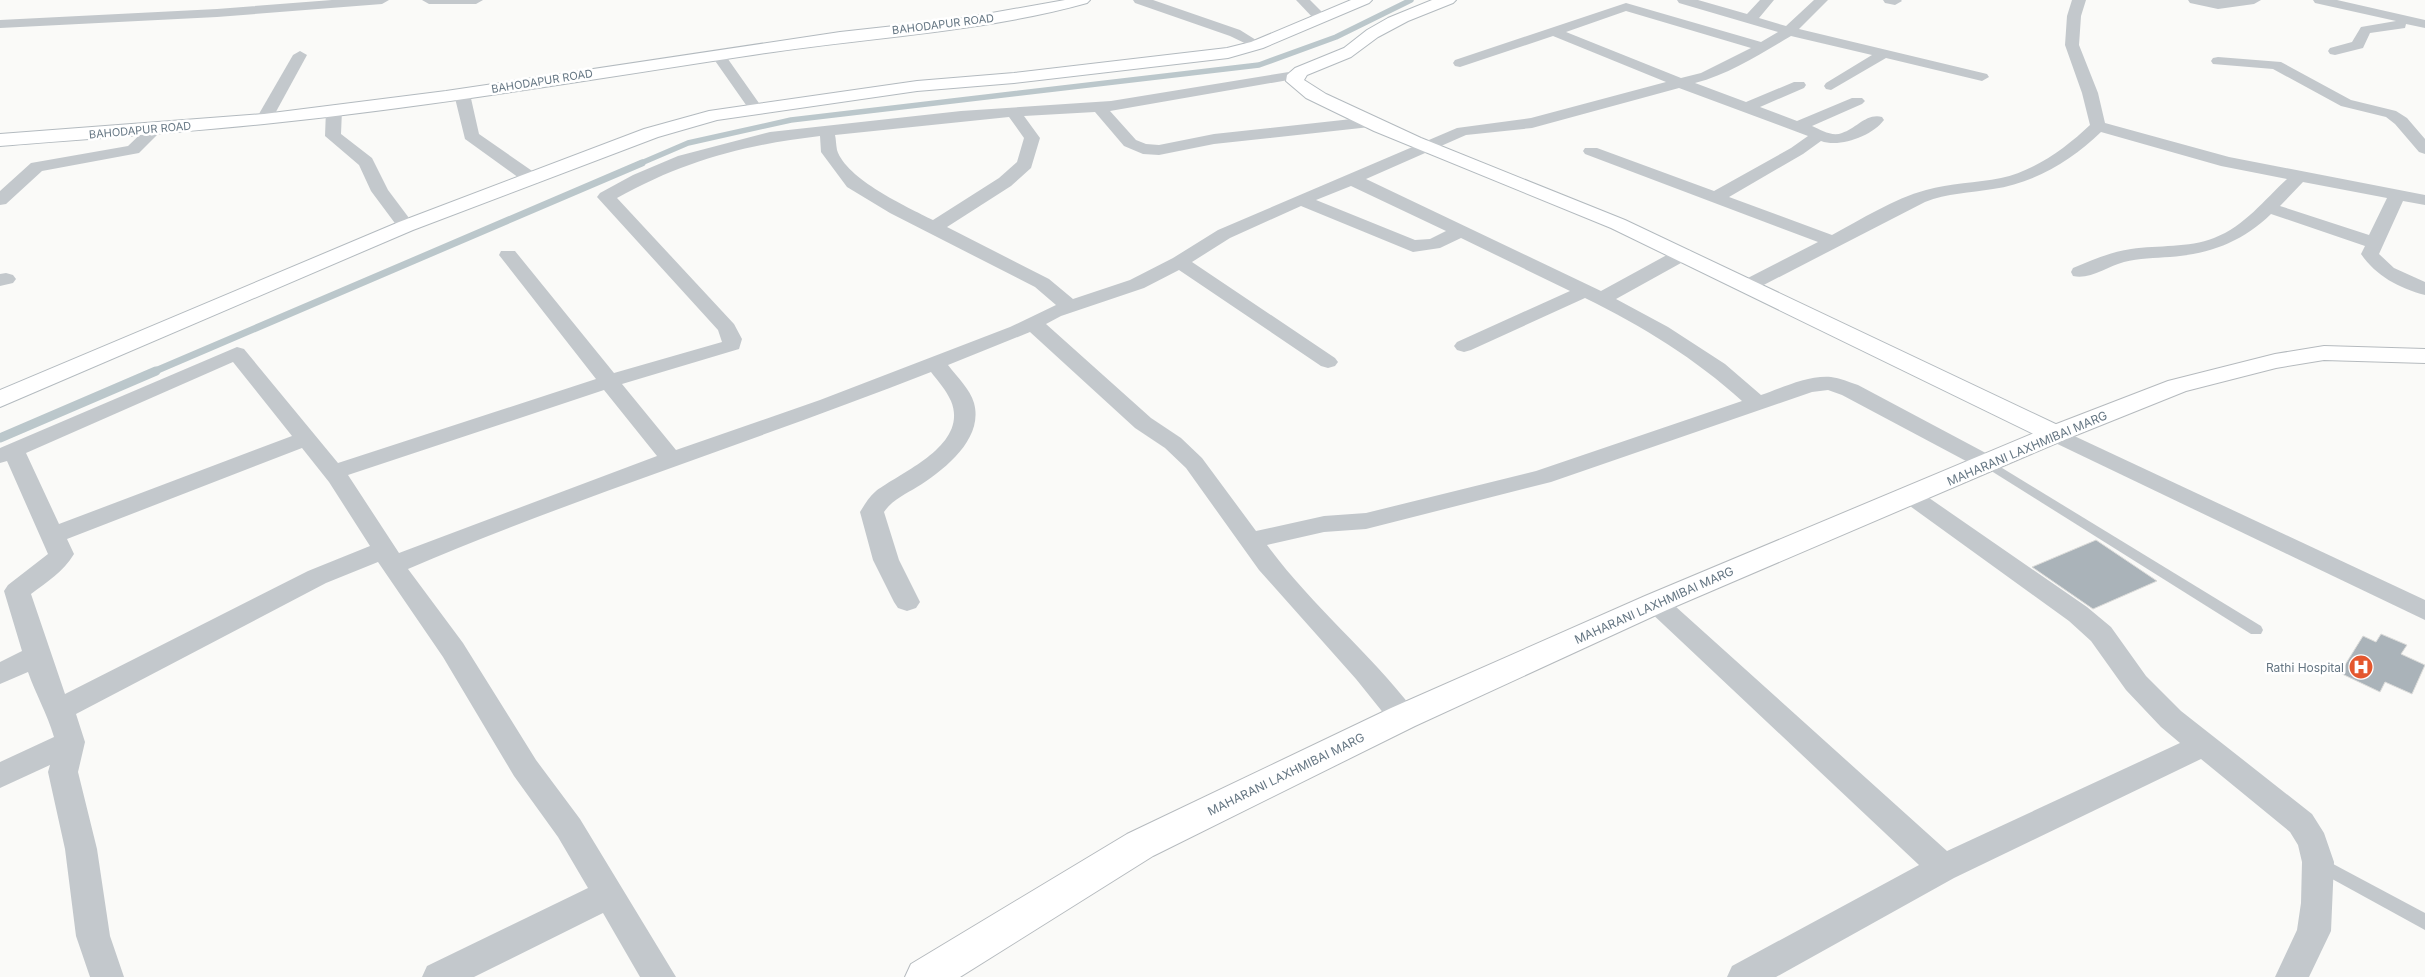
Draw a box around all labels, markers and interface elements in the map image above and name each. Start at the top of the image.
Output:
street label: BAHODAPUR ROAD [891,11,995,37]
street label: BAHODAPUR ROAD [490,66,594,96]
street label: BAHODAPUR ROAD [88,119,192,141]
street label: MAHARANI LAXHMIBAI MARG [1945,407,2109,489]
street label: MAHARANI LAXHMIBAI MARG [1572,563,1736,647]
hospital icon: Rathi Hospital [2348,654,2374,680]
place label: Rathi Hospital [2266,660,2344,675]
street label: MAHARANI LAXHMIBAI MARG [1205,729,1367,819]

